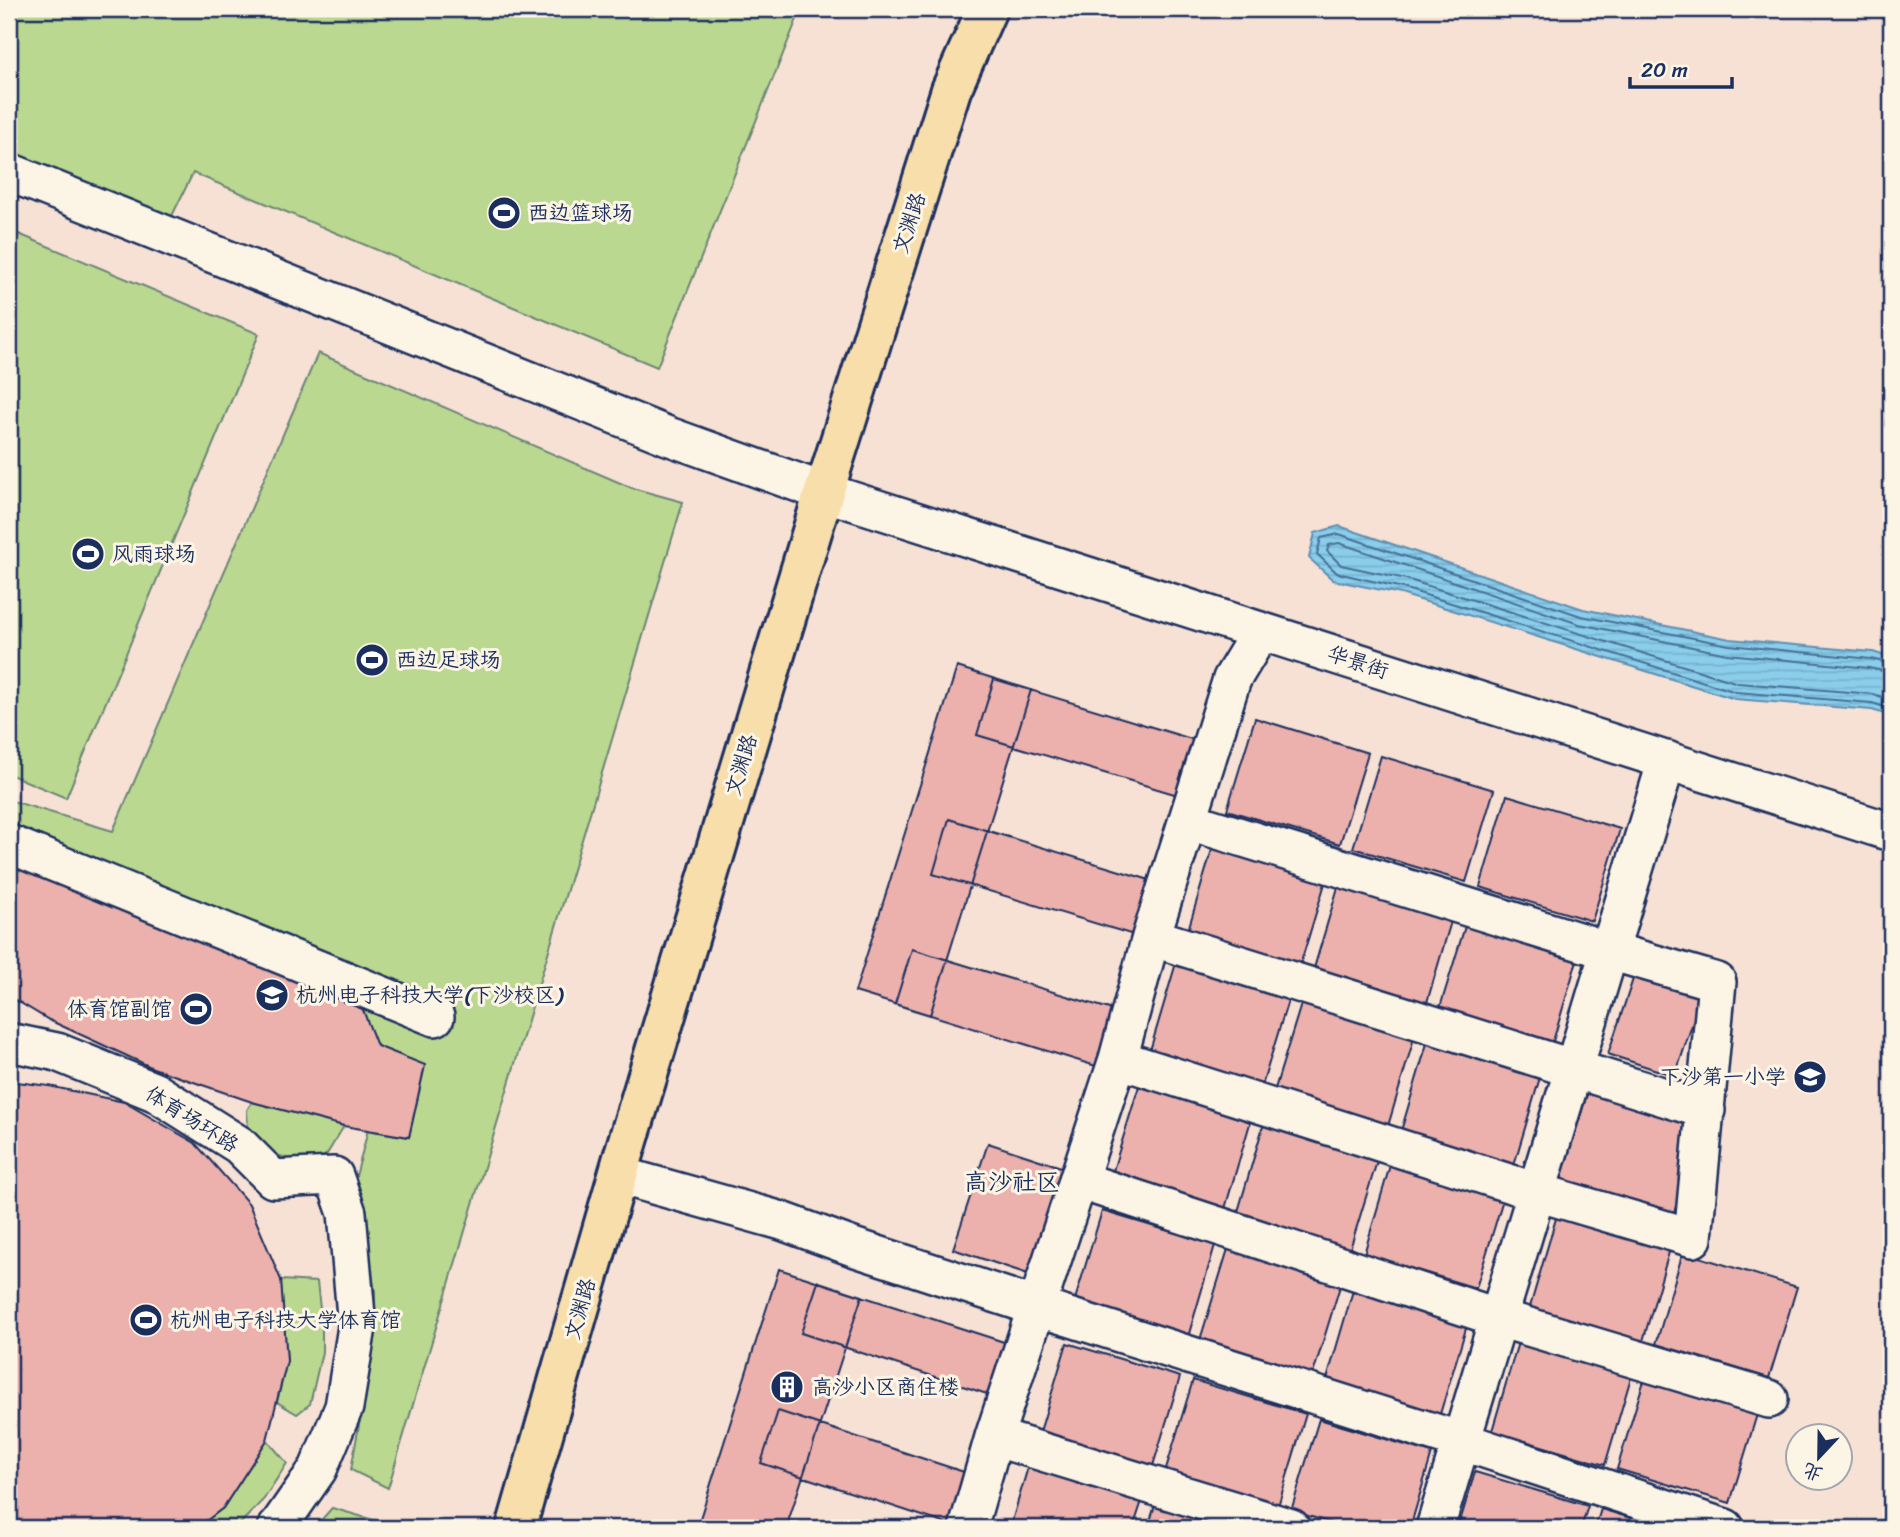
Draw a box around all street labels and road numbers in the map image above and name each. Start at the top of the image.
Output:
street label: 文渊路 [881,187,937,259]
street label: 华景街 [1322,634,1394,690]
street label: 文渊路 [714,729,768,801]
street label: 体育场环路 [137,1075,247,1163]
street label: 文渊路 [553,1273,607,1345]

